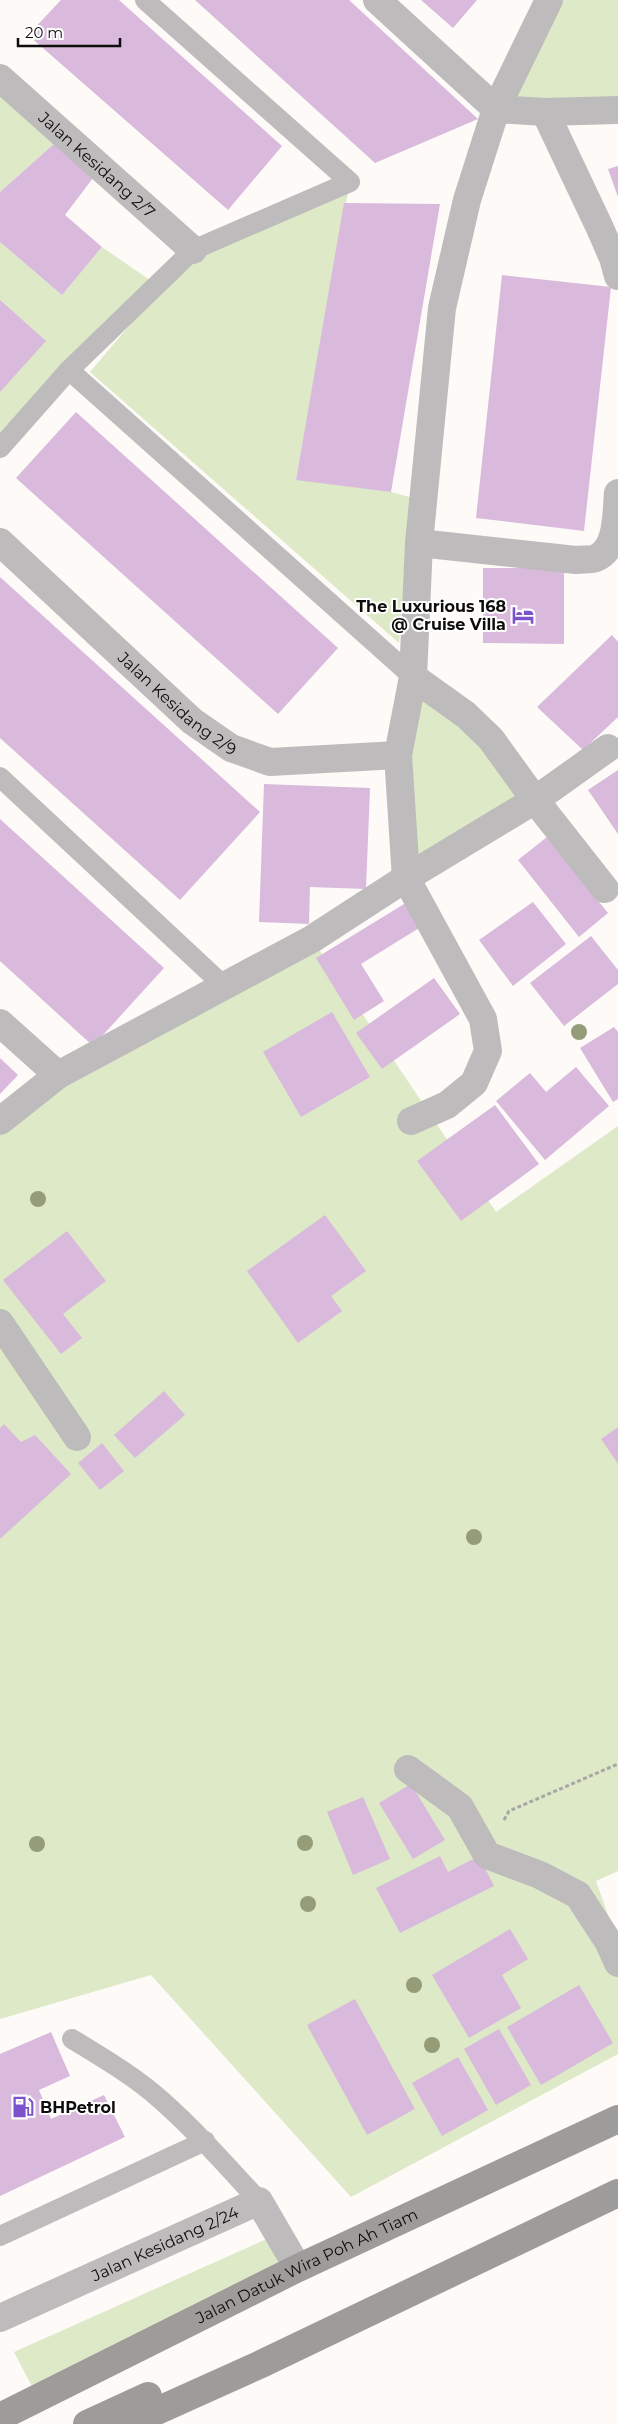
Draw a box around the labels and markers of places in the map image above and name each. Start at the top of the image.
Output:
place label: The Luxurious 168 @ Cruise Villa [356,597,506,634]
hotel icon: The Luxurious 168 @ Cruise Villa [510,602,536,628]
fuel station icon: BHPetrol [10,2094,36,2120]
place label: BHPetrol [40,2098,116,2117]

